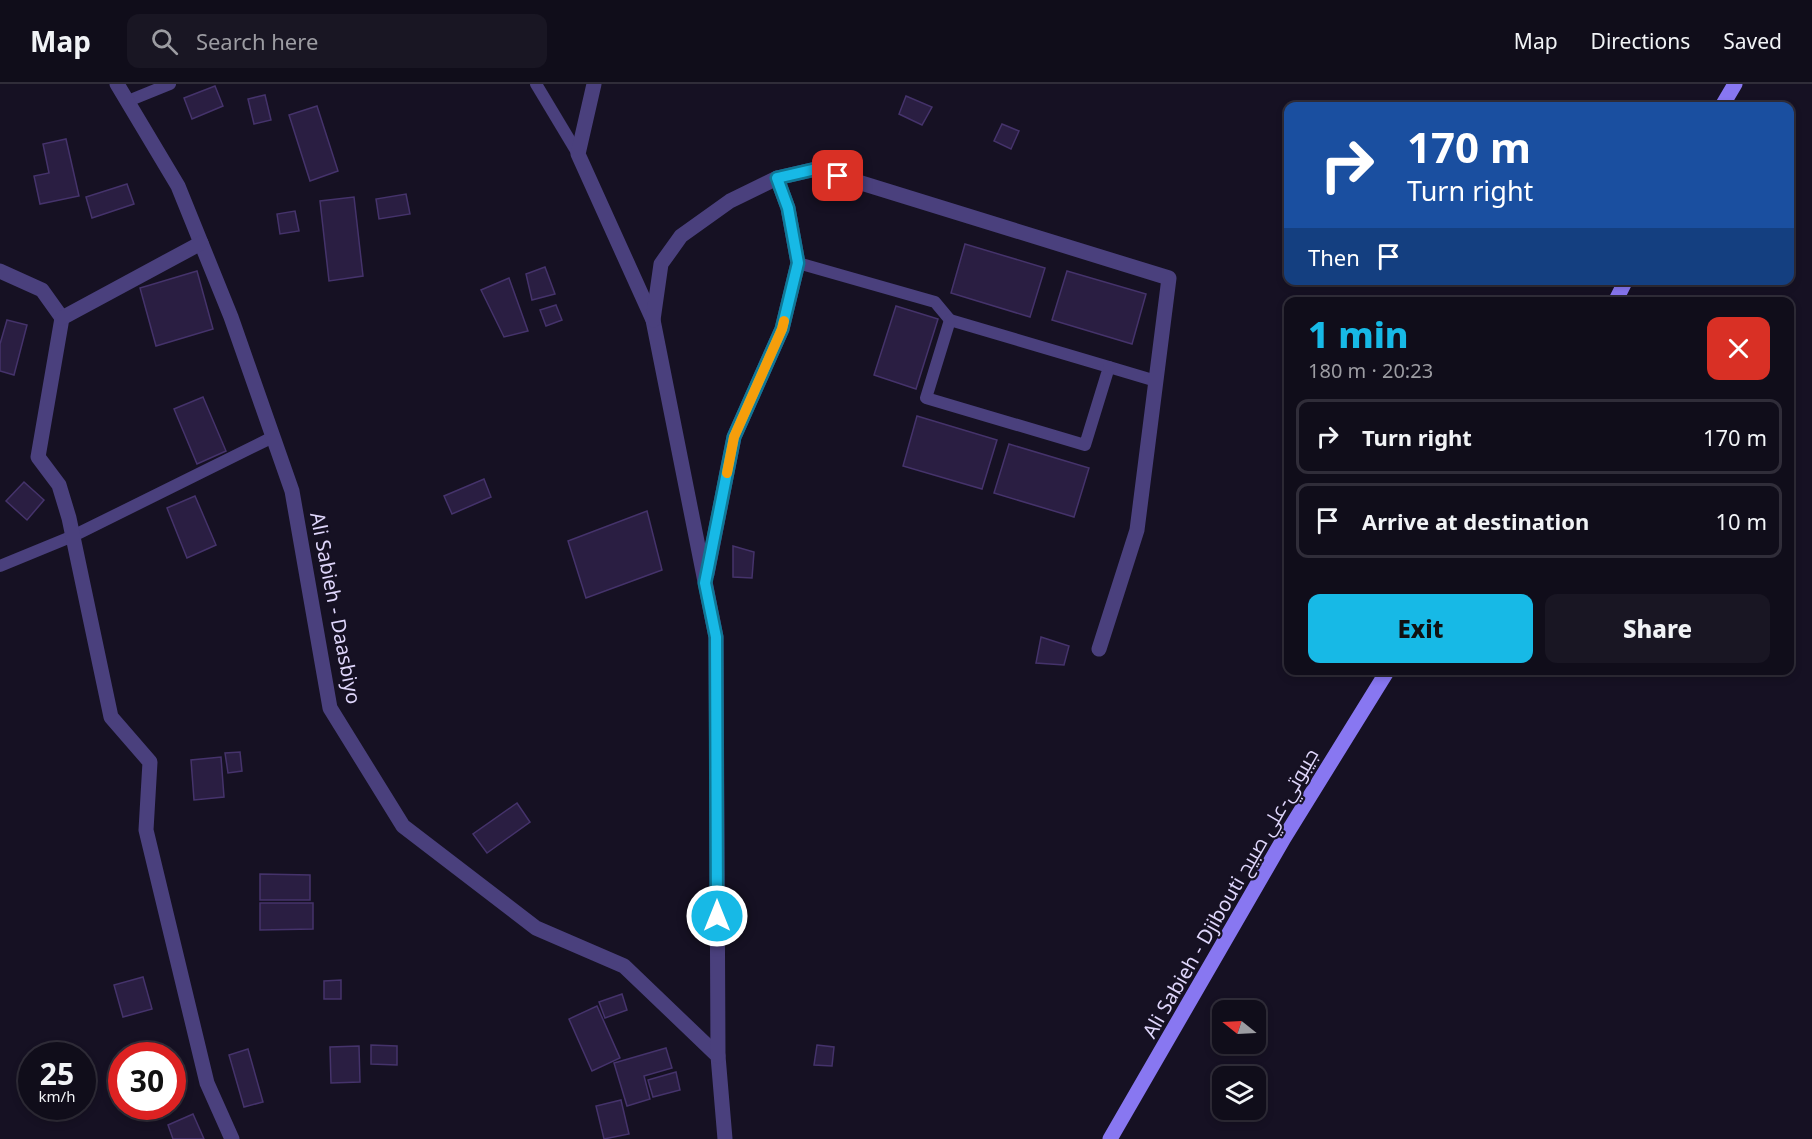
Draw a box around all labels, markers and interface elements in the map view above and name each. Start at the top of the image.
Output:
search box [127,14,547,68]
text: Map [30,22,91,60]
icon: search [148,25,181,58]
text: Search here [196,26,318,56]
text: Map [1514,27,1558,55]
text: Directions [1591,27,1690,55]
text: Saved [1723,27,1782,55]
text: 170 m [1407,118,1531,175]
icon: right [1308,126,1386,204]
pin [812,150,863,201]
icon: arrive [821,159,854,192]
text: Turn right [1407,172,1533,209]
icon: arrive [1372,240,1405,273]
text: Then [1308,242,1360,272]
text: 1 min [1308,310,1409,359]
button: close [1707,317,1770,380]
text: 180 m · 20:23 [1308,357,1433,384]
icon: right [1311,420,1344,453]
text: Turn right [1362,422,1472,452]
text: 170 m [1703,422,1767,452]
icon: arrive [1311,504,1344,537]
text: Arrive at destination [1362,506,1589,536]
text: 10 m [1716,506,1767,536]
street label: Ali Sabieh - Daasbiyo [304,510,368,706]
button: Exit [1308,594,1533,663]
button: Share [1545,594,1770,663]
street label: Ali Sabieh - Djibouti جيبوتي-علي صبيح [1136,743,1327,1044]
position arrow [685,884,749,948]
north arrow [1212,1000,1266,1054]
map controls [1212,1000,1266,1120]
speed limit sign: 30 [108,1042,186,1120]
text: 25 [40,1053,74,1094]
button: layers [1212,1066,1266,1120]
text: km/h [39,1086,75,1106]

